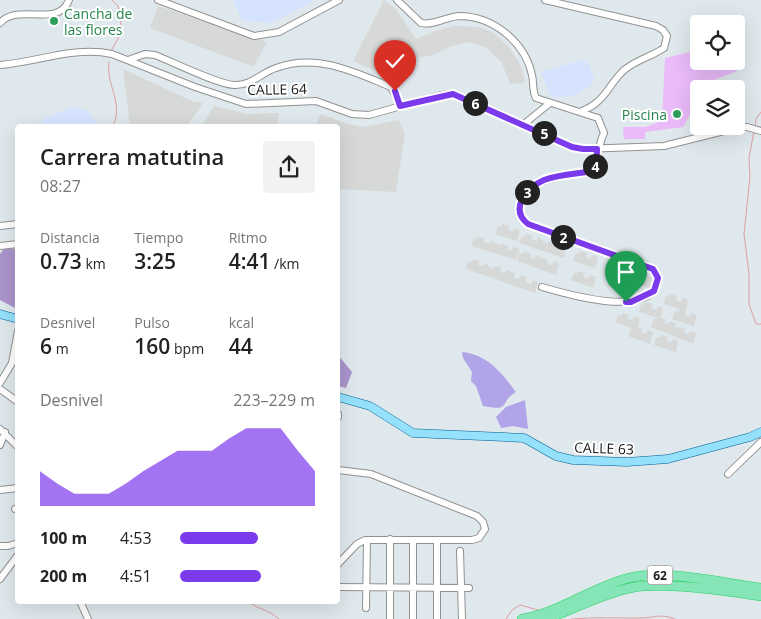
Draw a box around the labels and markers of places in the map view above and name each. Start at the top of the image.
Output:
place label: Cancha de las flores [64,4,132,39]
marker: Cancha de las flores [48,15,60,27]
pin [374,40,416,91]
pin: 6 [462,90,488,116]
place label: Piscina [622,105,667,124]
marker: Piscina [671,108,683,120]
pin: 5 [532,120,556,146]
pin: 4 [582,154,608,178]
pin: 3 [514,180,540,204]
pin: 2 [550,224,576,250]
pin [605,251,647,302]

